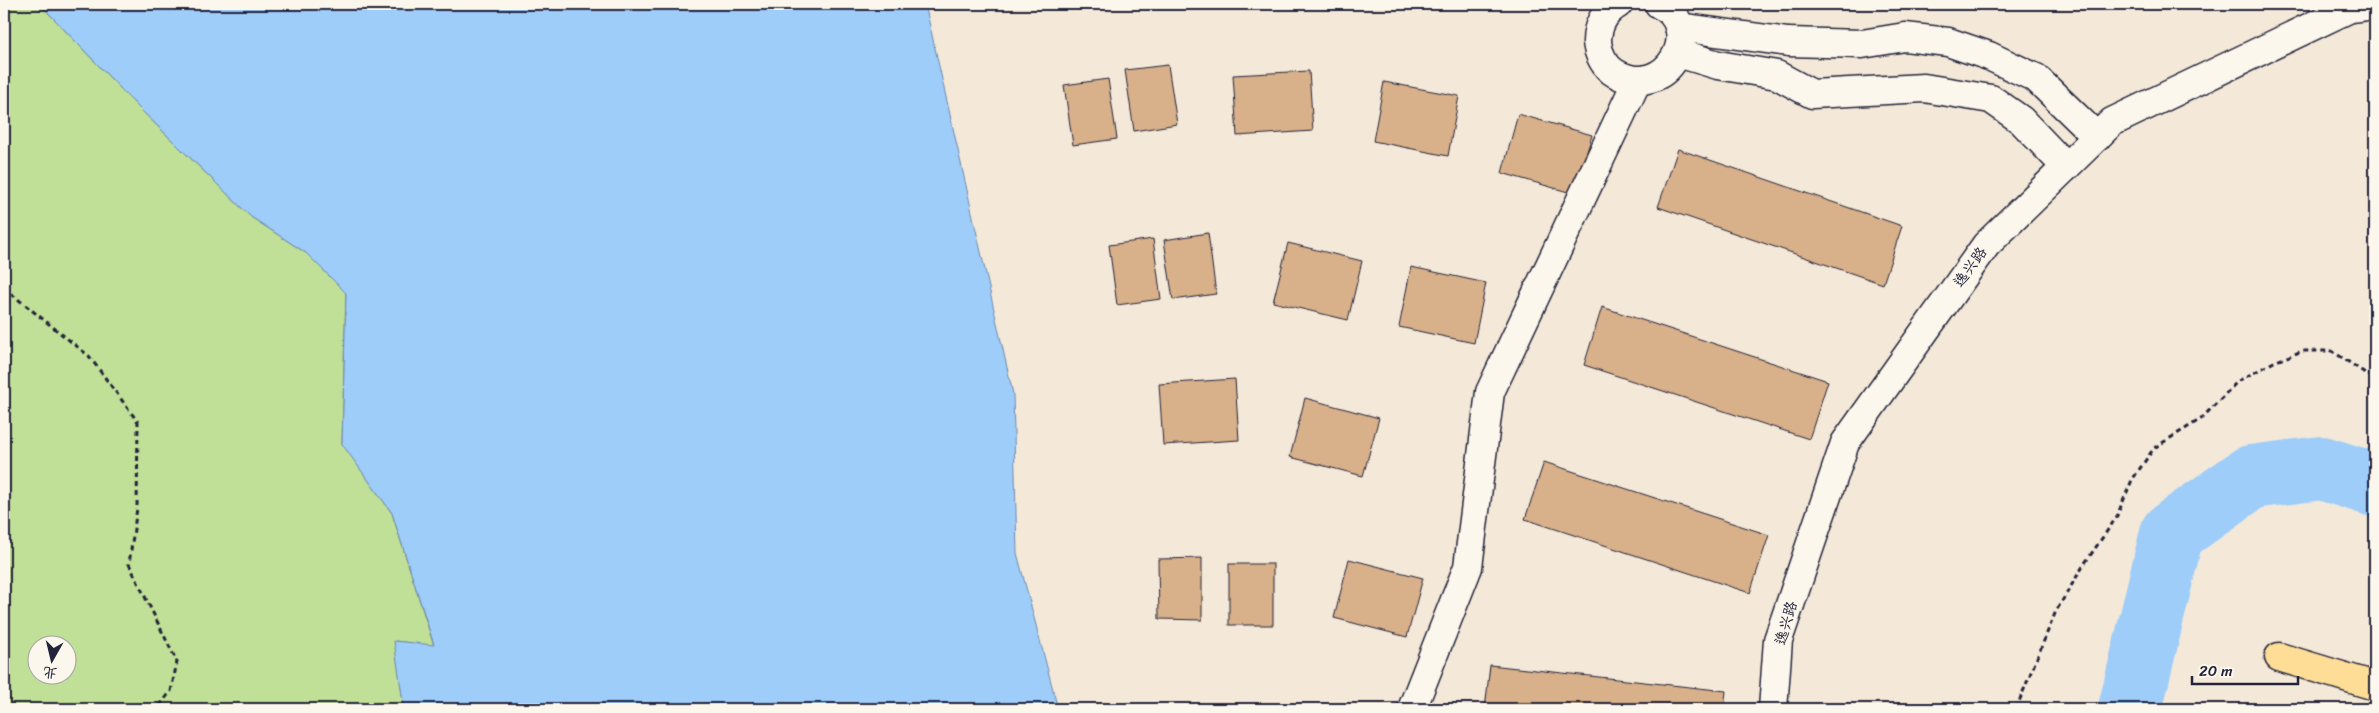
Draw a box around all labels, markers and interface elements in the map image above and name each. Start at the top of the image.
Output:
street label: 逸兴路 [1946,241,1994,293]
street label: 逸兴路 [1767,598,1805,648]
north arrow [28,636,78,686]
scale bar [2192,653,2298,685]
text: 20 m [2199,658,2233,684]
text: 北 [42,659,59,686]

